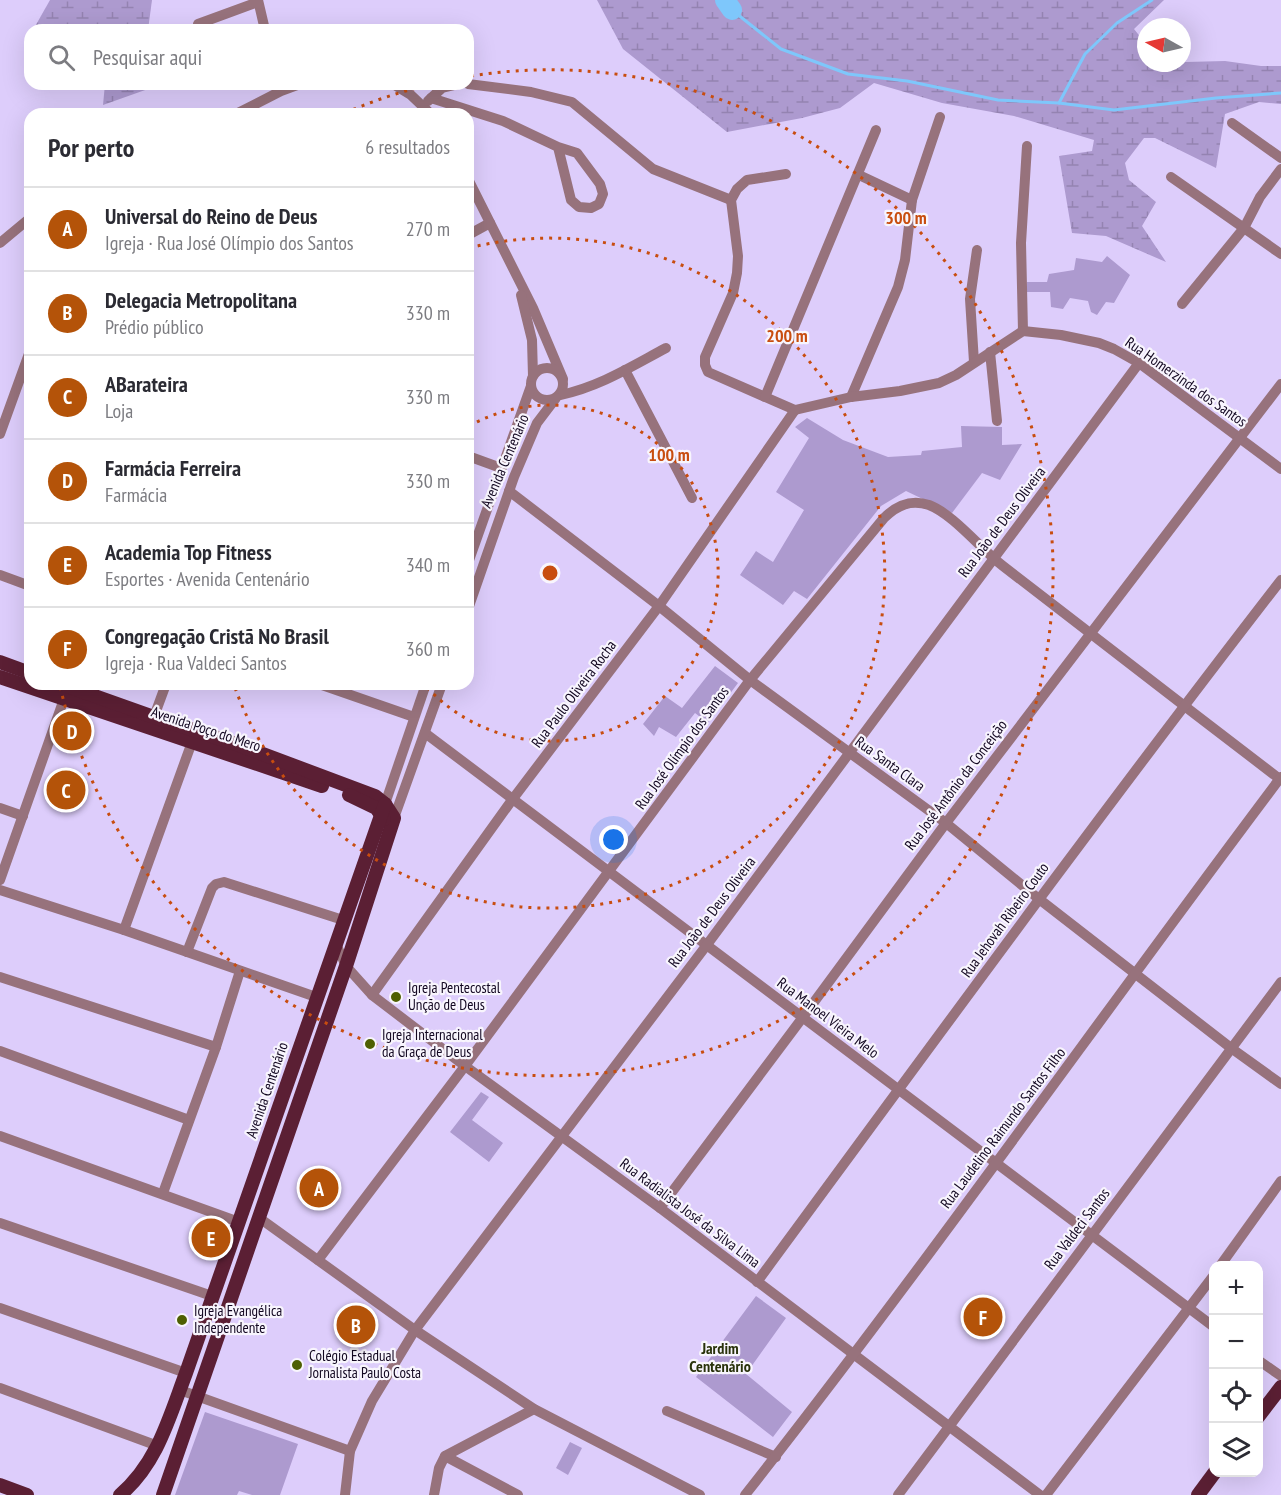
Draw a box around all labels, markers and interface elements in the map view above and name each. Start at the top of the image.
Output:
north arrow [1137,18,1191,72]
search box [24,24,474,90]
icon: search [45,41,78,74]
text: Pesquisar aqui [93,43,202,71]
text: Por perto [48,131,134,164]
text: 6 resultados [365,134,450,160]
text: Universal do Reino de Deus [105,202,318,230]
text: 300 m [885,206,927,229]
text: A [62,216,73,242]
text: 270 m [406,216,450,242]
text: Igreja · Rua José Olímpio dos Santos [105,230,354,256]
text: Delegacia Metropolitana [105,286,297,314]
text: B [63,300,72,326]
text: 330 m [406,300,450,326]
text: Prédio público [105,314,204,340]
text: 200 m [766,324,808,347]
street label: Rua Homerzinda dos Santos [1122,332,1251,431]
text: ABarateira [105,370,188,398]
text: C [63,384,72,410]
text: 330 m [406,384,450,410]
text: Loja [105,398,133,424]
street label: Avenida Centenário [476,411,533,511]
text: 100 m [648,443,690,466]
text: Farmácia Ferreira [105,454,241,482]
street label: Rua João de Deus Oliveira [954,463,1049,581]
text: D [62,468,73,494]
text: 330 m [406,468,450,494]
text: Farmácia [105,482,167,508]
text: Academia Top Fitness [105,538,272,566]
text: E [63,552,72,578]
text: 340 m [406,552,450,578]
centre of rings [540,563,560,583]
text: Esportes · Avenida Centenário [105,566,310,592]
text: Congregação Cristã No Brasil [105,622,329,650]
text: F [63,636,72,662]
text: 360 m [406,636,450,662]
street label: Rua Paulo Oliveira Rocha [527,636,620,751]
text: Igreja · Rua Valdeci Santos [105,650,287,676]
street label: Rua José Olímpio dos Santos [631,682,733,813]
street label: Avenida Poço do Mero [149,702,263,755]
pin: D [52,708,92,754]
street label: Rua José Antônio da Conceição [900,716,1011,854]
street label: Rua Santa Clara [852,732,929,795]
pin: C [46,768,86,812]
your location [599,825,628,854]
street label: Rua João de Deus Oliveira [664,853,759,971]
street label: Rua Jehovah Ribeiro Couto [957,859,1053,981]
street label: Rua Manoel Vieira Melo [774,973,883,1062]
place label: Igreja Pentecostal Unção de Deus [408,978,501,1014]
marker: Igreja Pentecostal Unção de Deus [389,990,403,1004]
place label: Igreja Internacional da Graça de Deus [382,1025,483,1061]
marker: Igreja Internacional da Graça de Deus [363,1037,377,1051]
street label: Avenida Centenário [241,1039,292,1140]
street label: Rua Laudelino Raimundo Santos Filho [936,1044,1069,1212]
street label: Rua Radialista José da Silva Lima [616,1154,764,1272]
pin: A [300,1166,338,1210]
street label: Rua Valdeci Santos [1040,1184,1113,1273]
pin: E [192,1216,230,1260]
map controls [1209,1261,1263,1477]
button: + [1209,1261,1263,1315]
pin: F [964,1294,1002,1340]
place label: Igreja Evangélica Independente [194,1301,282,1337]
pin: B [336,1302,376,1348]
marker: Igreja Evangélica Independente [175,1313,189,1327]
button: − [1209,1315,1263,1369]
district label: Jardim Centenário [689,1338,751,1376]
place label: Colégio Estadual Jornalista Paulo Costa [308,1346,421,1382]
marker: Colégio Estadual Jornalista Paulo Costa [290,1358,304,1372]
button: locate [1209,1369,1263,1423]
button: layers [1209,1423,1263,1477]

